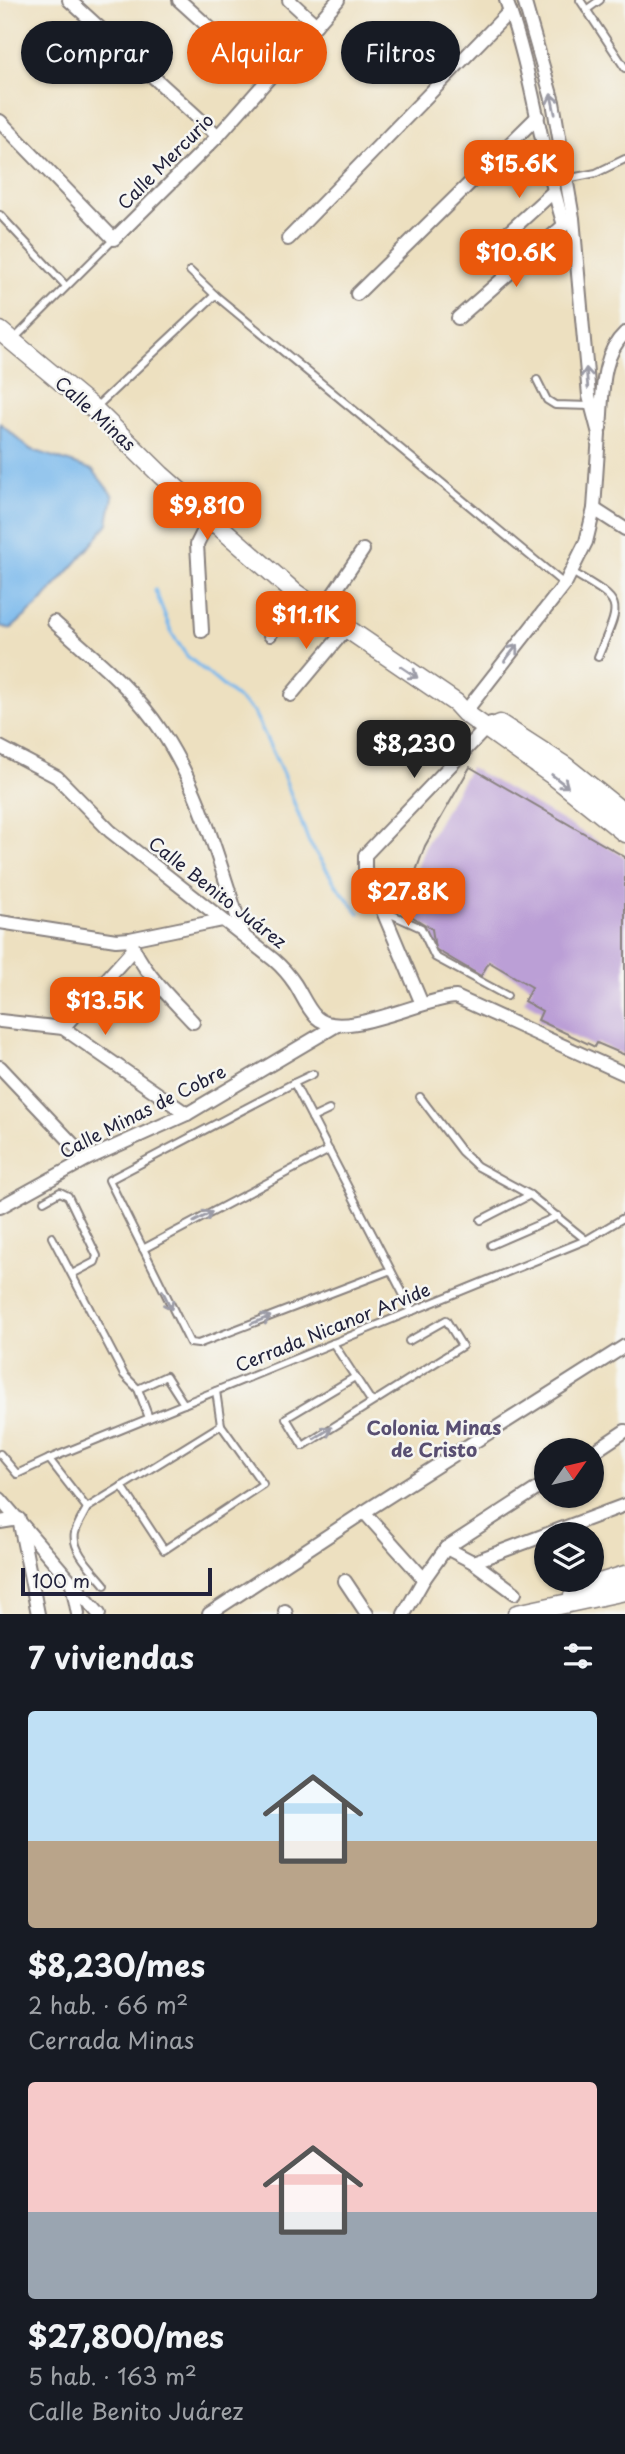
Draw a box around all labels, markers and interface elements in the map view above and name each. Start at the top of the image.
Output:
chip: Comprar [21,21,173,84]
chip: Alquilar [187,21,327,84]
chip: Filtros [341,21,460,84]
one-way arrow [545,93,559,116]
street label: Calle Mercurio [111,107,219,215]
pin: $15.6K [462,140,576,200]
text: $15.6K [480,145,558,180]
pin: $10.6K [459,230,573,289]
text: $10.6K [476,234,556,269]
one-way arrow [581,367,594,390]
street label: Calle Minas [50,369,142,457]
pin: $9,810 [150,482,264,542]
text: $9,810 [169,487,245,522]
pin: $11.1K [249,592,363,651]
text: $11.1K [272,596,340,631]
one-way arrow [504,644,519,663]
one-way arrow [399,665,419,679]
pin: $8,230 [357,720,471,780]
text: $8,230 [373,725,455,760]
one-way arrow [550,773,568,788]
street label: Calle Benito Juárez [143,829,293,955]
pin: $27.8K [351,869,465,928]
text: $27.8K [367,873,449,908]
pin: $13.5K [48,978,162,1037]
text: $13.5K [66,982,144,1017]
street label: Calle Minas de Cobre [54,1057,230,1164]
one-way arrow [192,1210,213,1223]
street label: Cerrada Nicanor Arvide [231,1275,434,1378]
one-way arrow [161,1289,175,1310]
one-way arrow [250,1313,272,1325]
district label: Colonia Minas de Cristo [367,1413,501,1463]
one-way arrow [313,1425,332,1440]
north arrow [534,1438,604,1508]
map controls [534,1438,604,1592]
button: layers [534,1522,604,1592]
scale bar [21,1565,212,1597]
text: 100 m [32,1566,90,1594]
text: 7 viviendas [28,1634,194,1679]
icon: filters [559,1637,597,1675]
icon: home [250,1756,376,1882]
text: $8,230/mes [28,1942,205,1987]
text: 2 hab. · 66 m² [28,1987,188,2022]
text: Cerrada Minas [28,2022,194,2057]
icon: home [250,2127,376,2253]
text: $27,800/mes [28,2313,224,2358]
text: 5 hab. · 163 m² [28,2358,197,2393]
text: Calle Benito Juárez [28,2393,243,2428]

